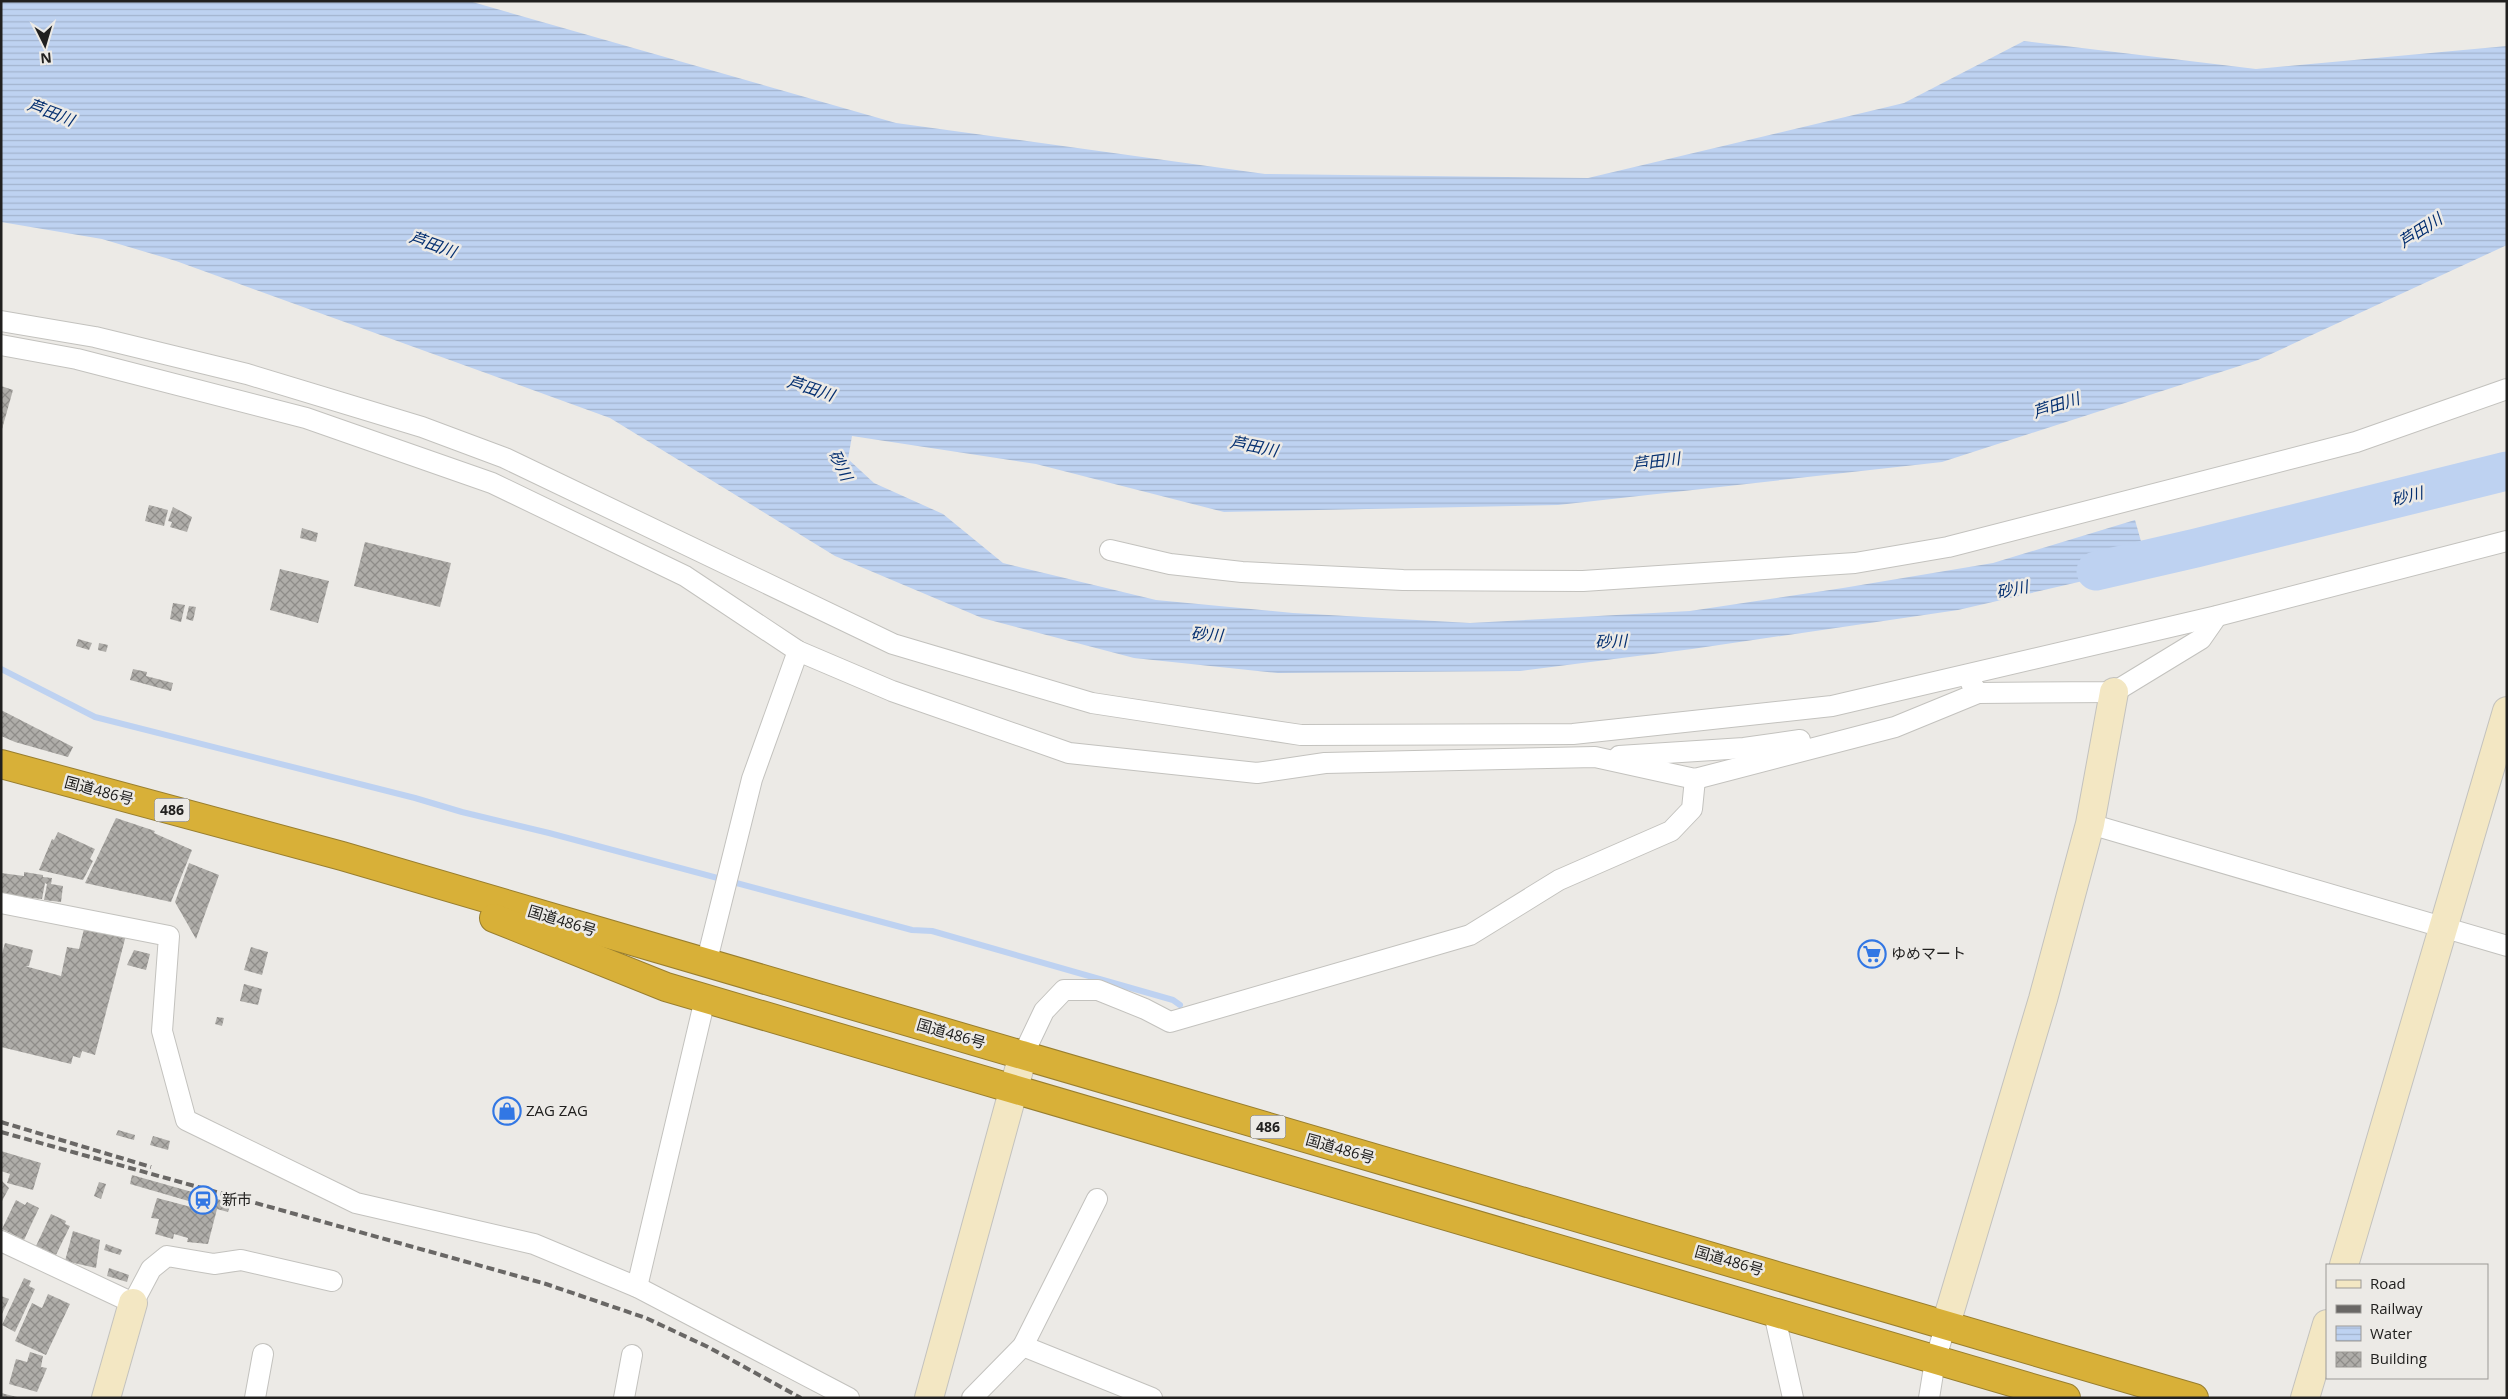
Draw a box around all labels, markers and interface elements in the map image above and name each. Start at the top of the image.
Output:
north arrow [20,20,70,70]
text: N [40,48,53,68]
water label: 芦田川 [25,93,79,132]
water label: 芦田川 [2394,207,2448,252]
water label: 芦田川 [407,225,461,263]
water label: 芦田川 [785,370,839,406]
water label: 芦田川 [2030,387,2084,423]
water label: 芦田川 [1228,431,1282,462]
water label: 砂川 [824,446,859,486]
water label: 芦田川 [1631,447,1683,475]
water label: 砂川 [2389,481,2427,511]
water label: 砂川 [1994,575,2032,603]
water label: 砂川 [1190,622,1226,646]
water label: 砂川 [1595,629,1629,653]
street label: 国道486号 [63,771,136,809]
road number: 486 [154,798,190,822]
street label: 国道486号 [526,900,599,940]
supermarket icon: ゆめマート [1857,939,1887,969]
place label: ゆめマート [1891,943,1966,963]
street label: 国道486号 [915,1014,988,1052]
shop icon: ZAG ZAG [492,1096,522,1126]
place label: ZAG ZAG [526,1100,588,1120]
road number: 486 [1250,1116,1286,1138]
street label: 国道486号 [1304,1129,1377,1167]
station icon: 新市 [188,1185,218,1215]
place label: 新市 [222,1189,252,1209]
street label: 国道486号 [1693,1241,1766,1279]
legend [2326,1264,2488,1379]
text: Road [2370,1273,2406,1293]
text: Railway [2370,1298,2423,1318]
text: Water [2370,1323,2412,1343]
text: Building [2370,1348,2427,1368]

